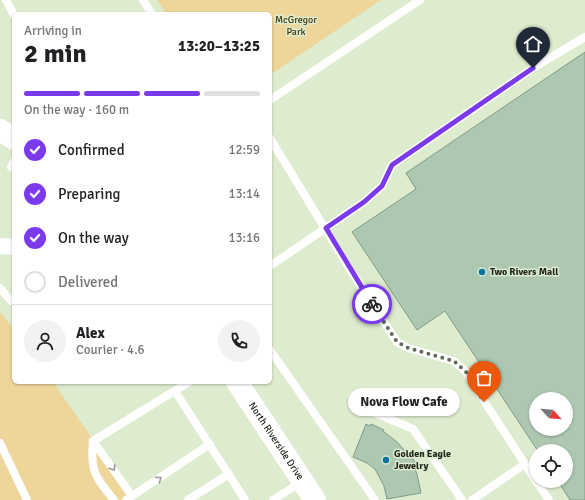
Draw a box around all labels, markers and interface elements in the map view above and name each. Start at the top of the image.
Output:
park label: McGregor Park [275,14,317,38]
text: Arriving in [24,23,82,39]
pin [516,27,550,68]
icon: home [522,33,544,55]
text: 13:20–13:25 [178,37,260,55]
text: 2 min [24,38,87,70]
text: On the way · 160 m [24,102,129,118]
icon: check [24,139,46,161]
text: Confirmed [58,141,125,159]
text: 12:59 [228,142,260,158]
icon: check [24,183,46,205]
text: Preparing [58,185,121,203]
text: 13:14 [228,186,260,202]
icon: check [24,227,46,249]
text: On the way [58,229,129,247]
text: 13:16 [228,230,260,246]
place label: Two Rivers Mall [490,266,558,278]
marker: Two Rivers Mall [477,267,487,277]
text: Delivered [58,273,118,291]
courier [352,284,392,324]
icon: bike [361,293,383,315]
button: person [24,320,66,362]
button: phone [218,320,260,362]
text: Alex [76,324,105,342]
text: Courier · 4.6 [76,342,145,358]
pin [467,361,501,402]
icon: bag [473,367,495,389]
callout: Nova Flow Cafe [348,388,460,416]
north arrow [529,392,573,436]
map controls [529,392,573,488]
text: Nova Flow Cafe [360,394,448,410]
street label: North Riverside Drive [246,400,306,482]
button: locate [529,444,573,488]
place label: Golden Eagle Jewelry [394,448,451,472]
marker: Golden Eagle Jewelry [381,455,391,465]
one-way arrow [108,464,115,471]
one-way arrow [154,477,161,484]

